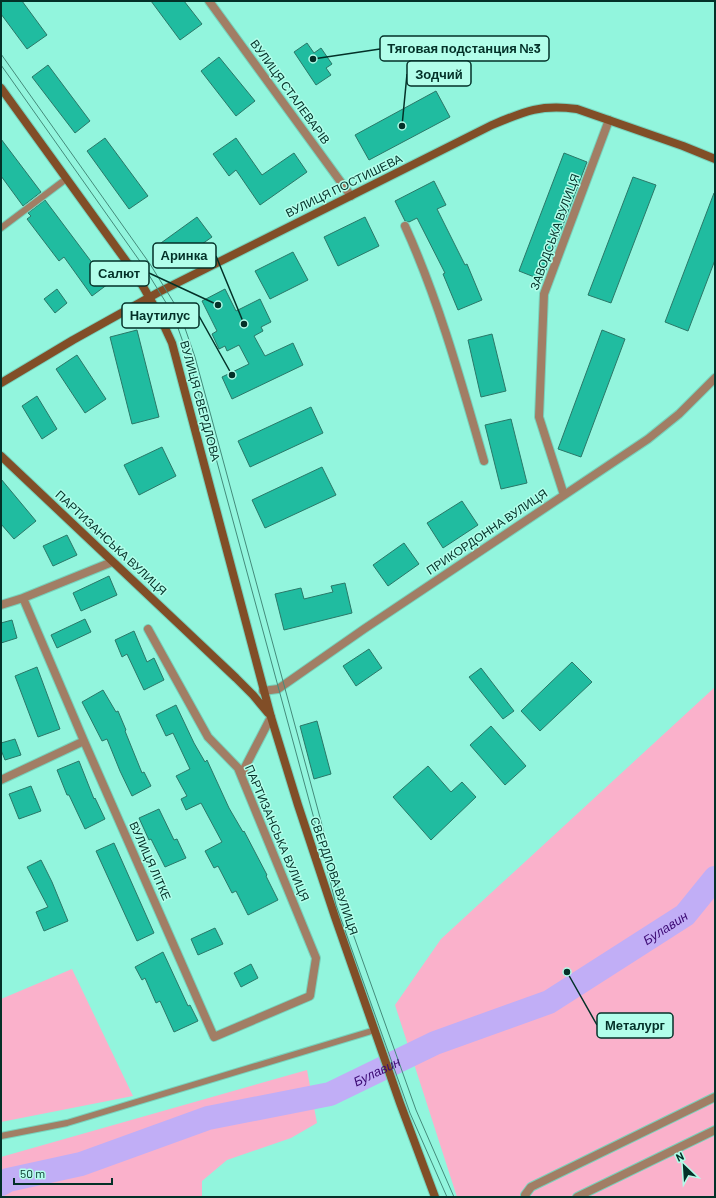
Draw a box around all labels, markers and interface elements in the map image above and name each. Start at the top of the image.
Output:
callout: Тяговая подстанция №3 [380,36,549,61]
street label: ВУЛИЦЯ СТАЛЕВАРІВ [247,37,333,147]
text: Тяговая подстанция №3 [387,40,541,56]
callout: Зодчий [407,61,471,86]
text: Зодчий [415,66,463,82]
street label: ВУЛИЦЯ ПОСТИШЕВА [283,151,405,220]
street label: ЗАВОДСЬКА ВУЛИЦЯ [526,172,583,292]
callout: Аринка [153,243,216,268]
text: Аринка [161,247,208,263]
callout: Салют [90,261,149,286]
text: Салют [98,265,140,281]
callout: Наутилус [122,303,199,328]
text: Наутилус [130,307,190,323]
street label: ВУЛИЦЯ СВЕРДЛОВА [177,339,224,463]
street label: ПРИКОРДОННА ВУЛИЦЯ [423,485,550,578]
street label: ПАРТИЗАНСЬКА ВУЛИЦЯ [53,487,170,598]
street label: ПАРТИЗАНСЬКА ВУЛИЦЯ [242,762,313,903]
street label: СВЕРДЛОВА ВУЛИЦЯ [307,815,362,937]
street label: ВУЛИЦЯ ЛІТКЕ [126,819,175,903]
water label: Булавин [640,907,691,948]
callout: Металург [597,1013,673,1038]
text: Металург [605,1017,666,1033]
water label: Булавин [350,1053,403,1090]
north arrow [664,1146,704,1186]
text: N [673,1149,686,1164]
scale bar [14,1160,112,1186]
text: 50 m [20,1166,45,1180]

